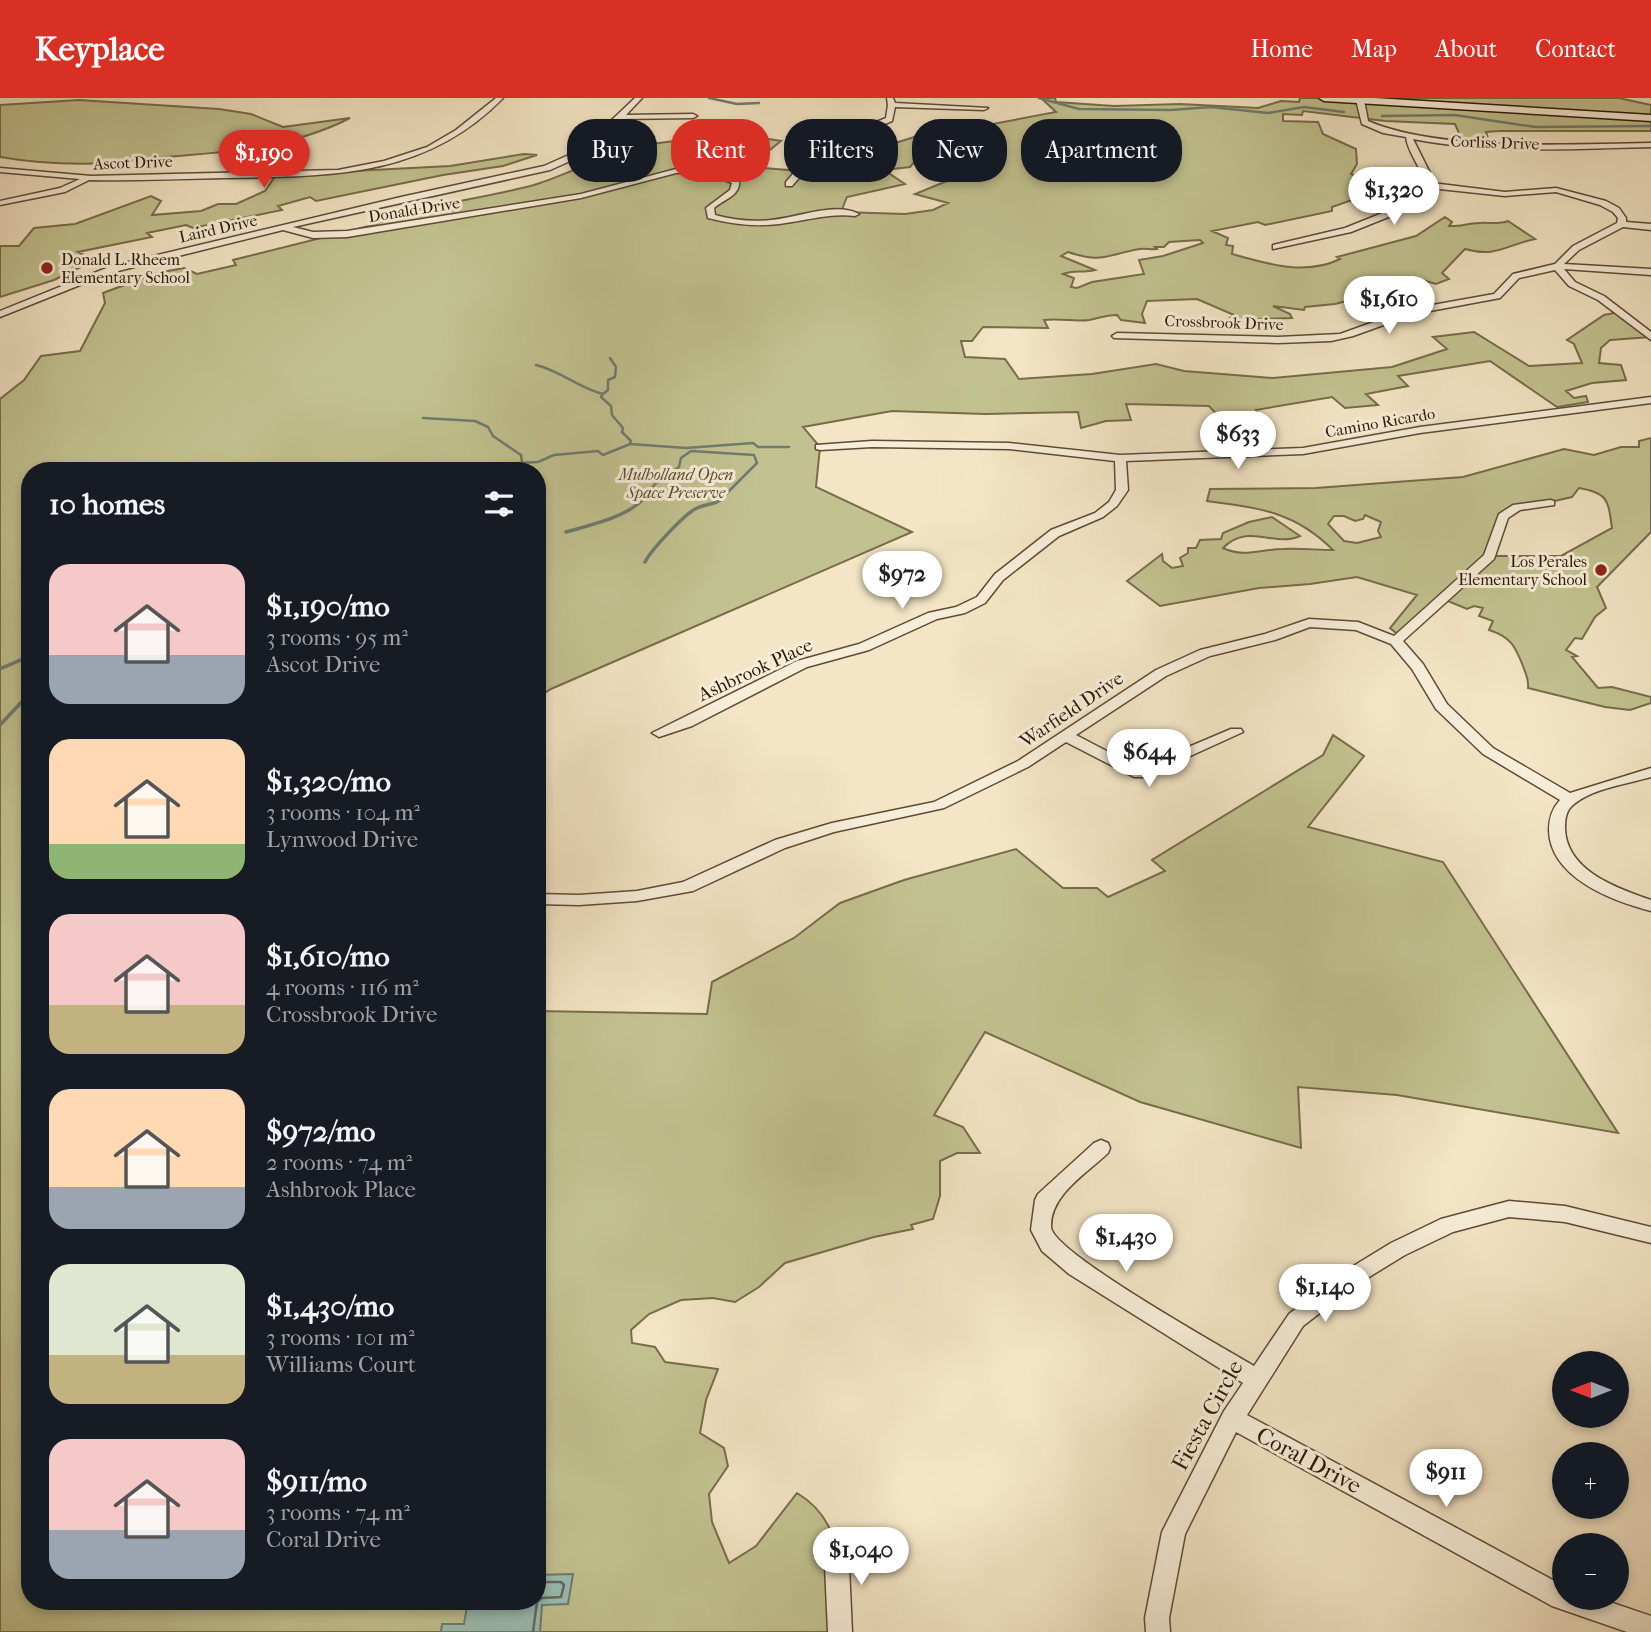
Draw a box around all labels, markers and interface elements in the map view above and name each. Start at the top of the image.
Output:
text: Keyplace [35,30,165,69]
text: Home [1251,35,1313,63]
text: Map [1351,35,1397,63]
text: About [1435,35,1497,63]
text: Contact [1535,35,1616,63]
chip: Buy [567,119,657,182]
chip: Rent [671,119,770,182]
chip: Filters [784,119,898,182]
chip: New [912,119,1007,182]
chip: Apartment [1021,119,1182,182]
pin: $1,190 [207,130,321,190]
street label: Corliss Drive [1450,131,1540,154]
text: $1,190 [235,139,293,166]
street label: Ascot Drive [92,152,173,173]
pin: $1,320 [1337,167,1451,227]
text: $1,320 [1364,176,1424,203]
street label: Donald Drive [367,193,461,226]
street label: Laird Drive [177,210,259,247]
place label: Donald L. Rheem Elementary School [61,250,190,287]
marker: Donald L. Rheem Elementary School [39,260,55,276]
pin: $1,610 [1332,276,1446,336]
text: $1,610 [1360,285,1418,312]
street label: Crossbrook Drive [1164,311,1284,334]
street label: Camino Ricardo [1324,403,1436,441]
pin: $633 [1197,412,1279,471]
text: $633 [1216,420,1260,447]
park label: Mulholland Open Space Preserve [618,465,733,502]
icon: filters [480,485,518,523]
text: 10 homes [49,487,165,522]
pin: $972 [861,552,943,611]
place label: Los Perales Elementary School [1458,552,1588,589]
text: $972 [878,560,926,587]
marker: Los Perales Elementary School [1593,562,1609,578]
text: $1,190/mo [266,589,390,624]
icon: home [105,592,189,676]
text: 3 rooms · 95 m² [266,624,408,651]
street label: Ashbrook Place [694,634,816,706]
text: Ascot Drive [266,651,380,678]
street label: Warfield Drive [1015,667,1127,753]
pin: $644 [1108,730,1190,789]
text: $644 [1123,738,1175,765]
text: $1,320/mo [266,764,391,799]
icon: home [105,767,189,851]
text: 3 rooms · 104 m² [266,799,420,826]
text: Lynwood Drive [266,826,418,853]
text: $1,610/mo [266,939,390,974]
icon: home [105,942,189,1026]
text: 4 rooms · 116 m² [266,974,419,1001]
text: Crossbrook Drive [266,1001,437,1028]
text: $972/mo [266,1114,375,1149]
icon: home [105,1117,189,1201]
text: 2 rooms · 74 m² [266,1149,412,1176]
text: Ashbrook Place [266,1176,416,1203]
pin: $1,430 [1069,1214,1183,1274]
text: $1,430 [1095,1223,1157,1250]
pin: $1,140 [1268,1264,1382,1324]
text: $1,140 [1295,1273,1355,1300]
text: $1,430/mo [266,1289,394,1324]
icon: home [105,1292,189,1376]
text: 3 rooms · 101 m² [266,1324,415,1351]
text: Williams Court [266,1351,416,1378]
north arrow [1552,1351,1629,1428]
map controls [1552,1351,1629,1610]
street label: Fiesta Circle [1166,1355,1249,1475]
street label: Coral Drive [1252,1422,1366,1499]
button: + [1552,1442,1629,1519]
pin: $911 [1405,1450,1487,1509]
text: $911 [1425,1458,1467,1485]
text: $911/mo [266,1464,367,1499]
icon: home [105,1467,189,1551]
text: 3 rooms · 74 m² [266,1499,410,1526]
text: Coral Drive [266,1526,381,1553]
pin: $1,040 [804,1528,918,1587]
button: − [1552,1533,1629,1610]
text: $1,040 [829,1536,893,1563]

